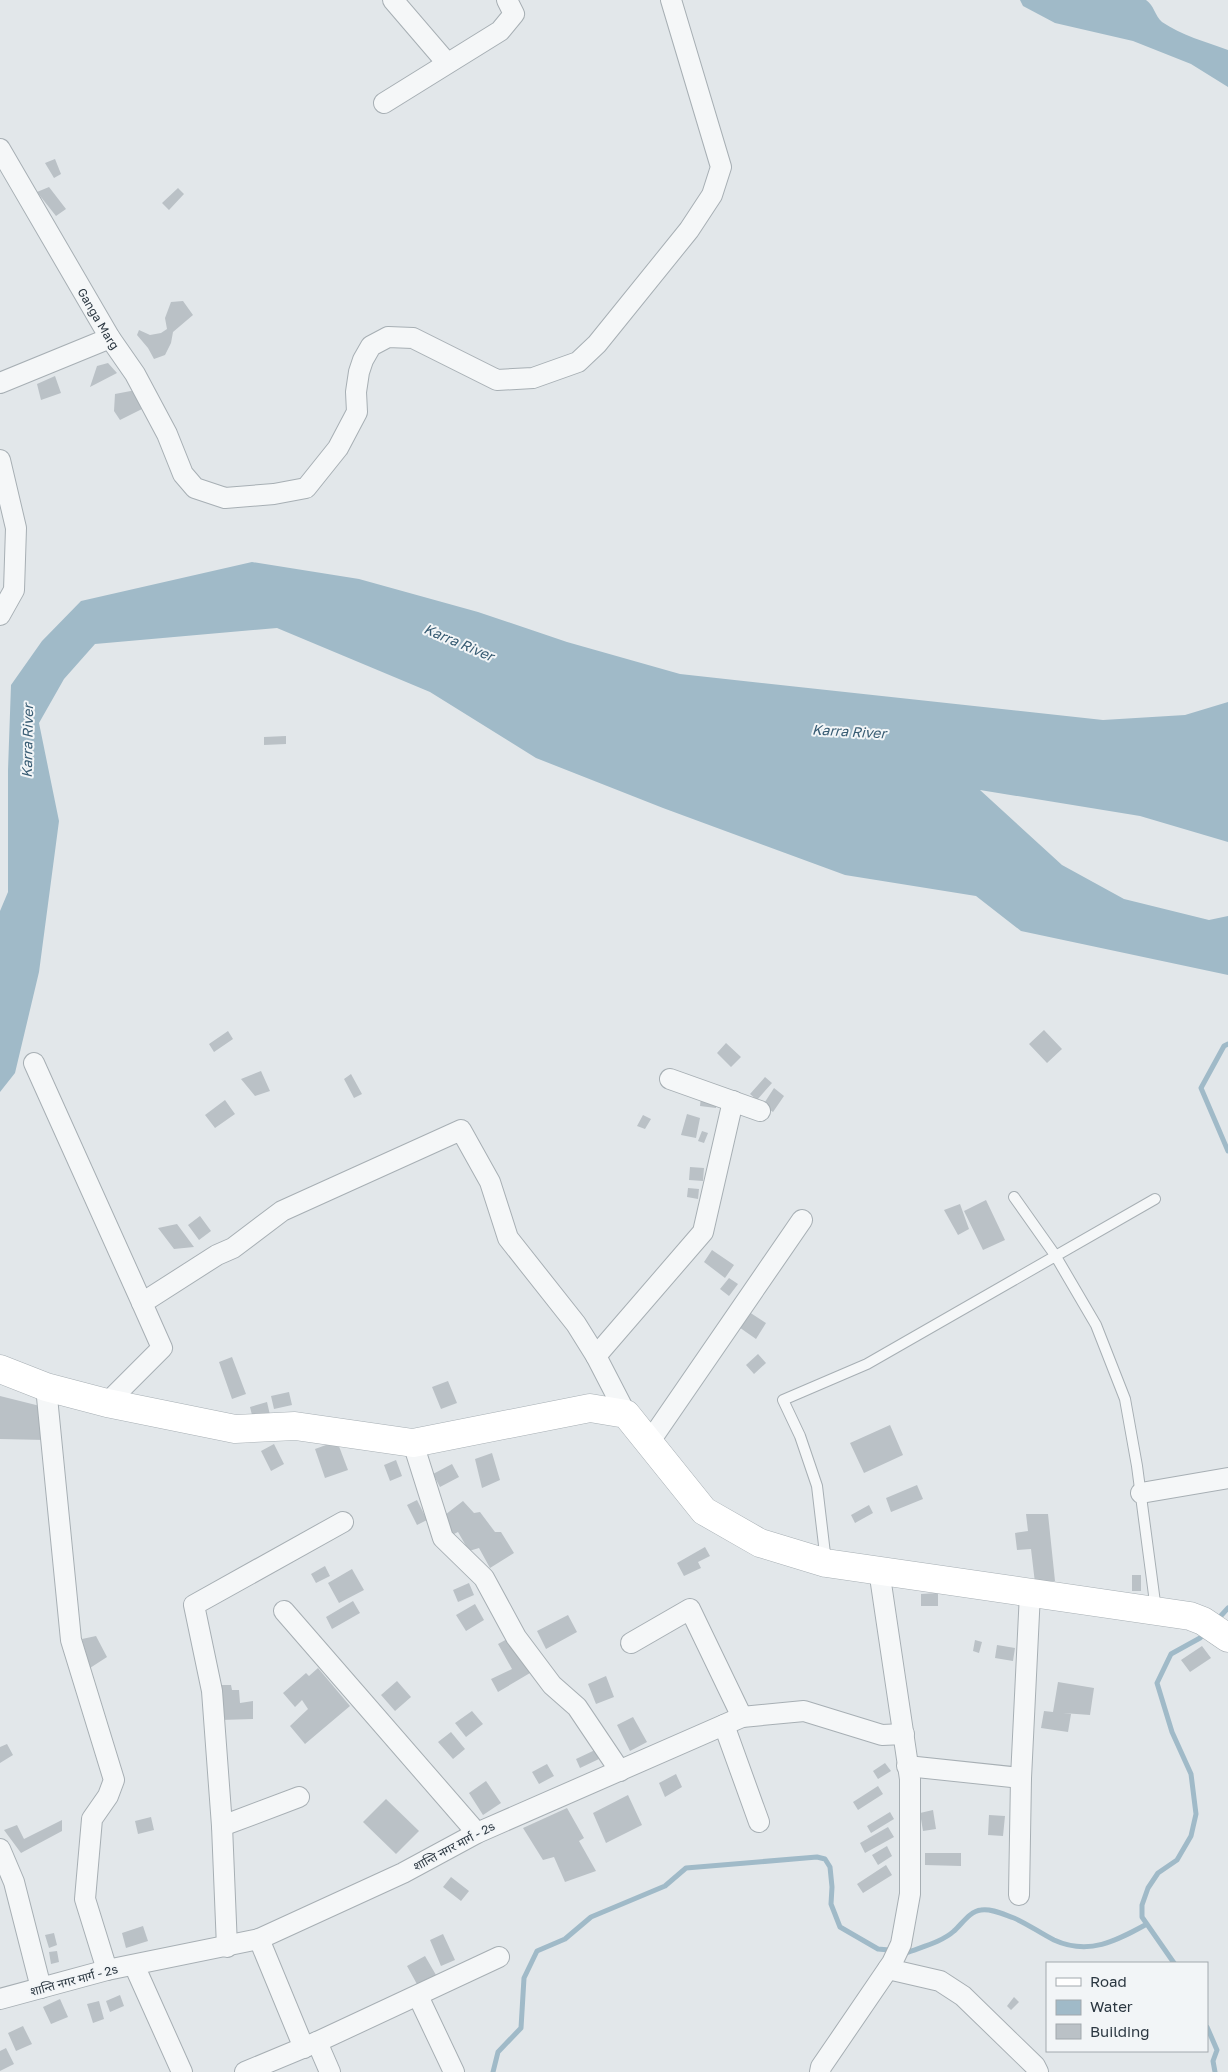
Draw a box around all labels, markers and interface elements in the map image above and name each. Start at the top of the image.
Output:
street label: Ganga Marg [75,285,123,352]
water label: Karra River [422,620,499,665]
water label: Karra River [18,701,36,778]
water label: Karra River [812,721,889,742]
street label: शान्ति नगर मार्ग - 2s [411,1818,497,1874]
street label: शान्ति नगर मार्ग - 2s [29,1961,119,1999]
legend [1046,1962,1208,2052]
text: Road [1090,1972,1127,1990]
text: Water [1090,1997,1133,2015]
text: Building [1090,2022,1150,2040]

